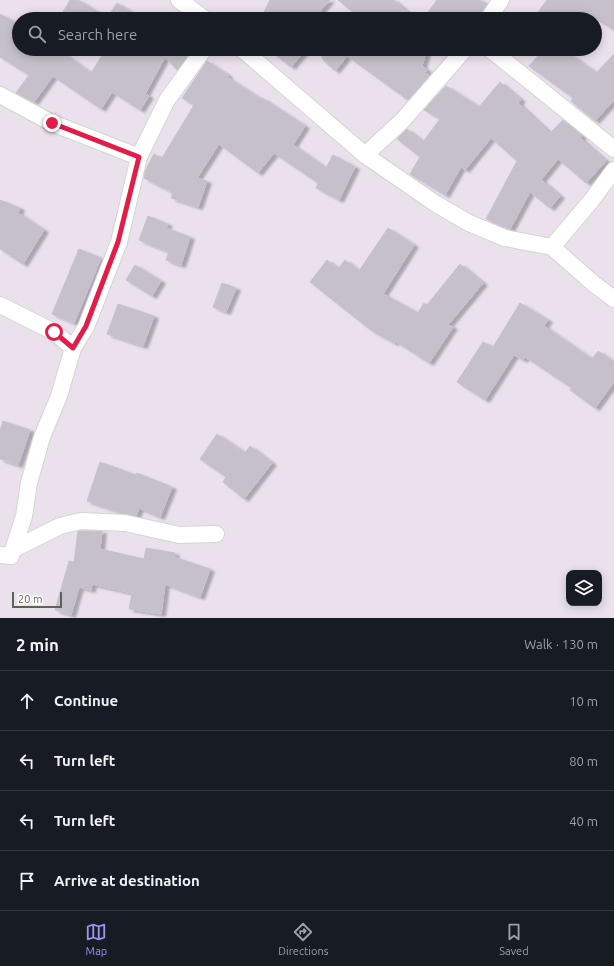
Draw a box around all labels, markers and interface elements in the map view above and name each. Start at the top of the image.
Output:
search box [12,12,602,56]
icon: search [26,23,48,45]
text: Search here [58,26,137,43]
route end [43,114,61,132]
route start [45,323,63,341]
map controls [566,570,602,606]
button: layers [566,570,602,606]
scale bar [12,590,62,609]
text: 20 m [18,593,42,605]
text: 2 min [16,635,59,654]
text: Walk · 130 m [524,637,598,651]
icon: ahead [16,690,38,712]
text: Continue [54,692,118,709]
text: 10 m [569,694,598,708]
icon: left [16,750,38,772]
text: Turn left [54,752,115,769]
text: 80 m [569,754,598,768]
icon: left [16,810,38,832]
text: Turn left [54,812,115,829]
text: 40 m [569,814,598,828]
icon: arrive [16,870,38,892]
text: Arrive at destination [54,872,200,889]
tab: Map [85,921,107,957]
tab: Directions [278,921,329,957]
tab: Saved [499,921,529,957]

